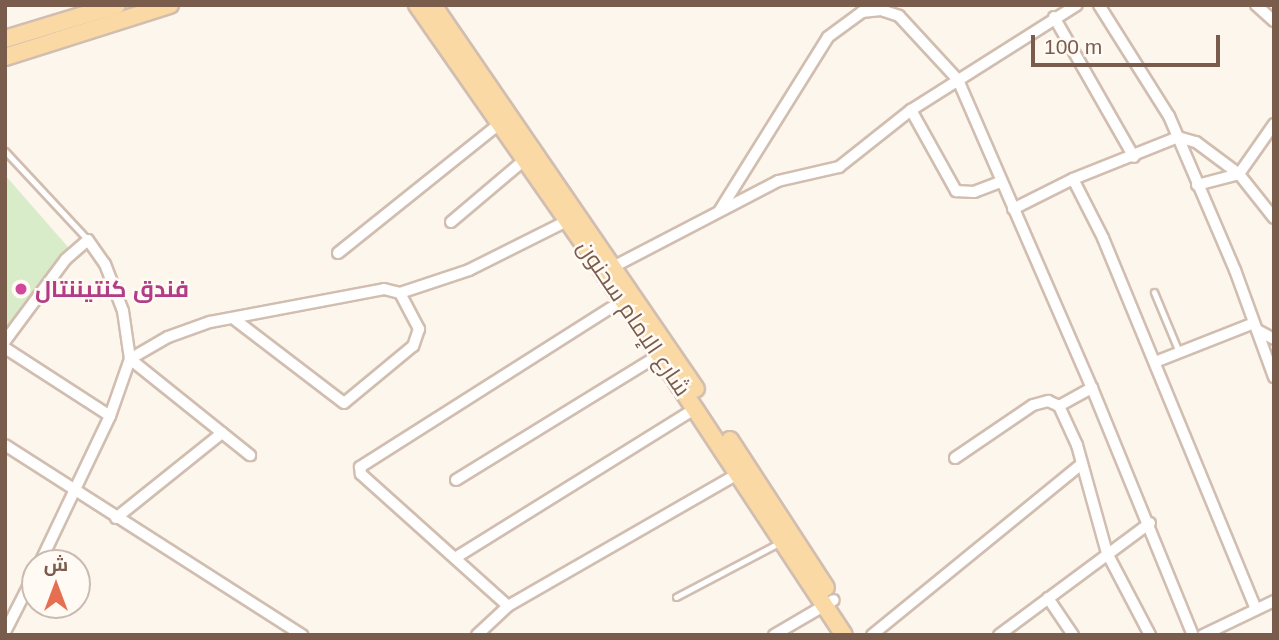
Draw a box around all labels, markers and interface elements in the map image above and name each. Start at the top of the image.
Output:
scale bar [1034,21,1223,65]
text: 100 m [1044,35,1102,58]
street label: شارع الإمام سحنون [572,235,696,401]
place label: فندق كنتيننتال [35,275,189,303]
marker: فندق كنتيننتال [13,281,29,297]
north arrow [21,549,91,619]
text: ش [44,554,68,575]

